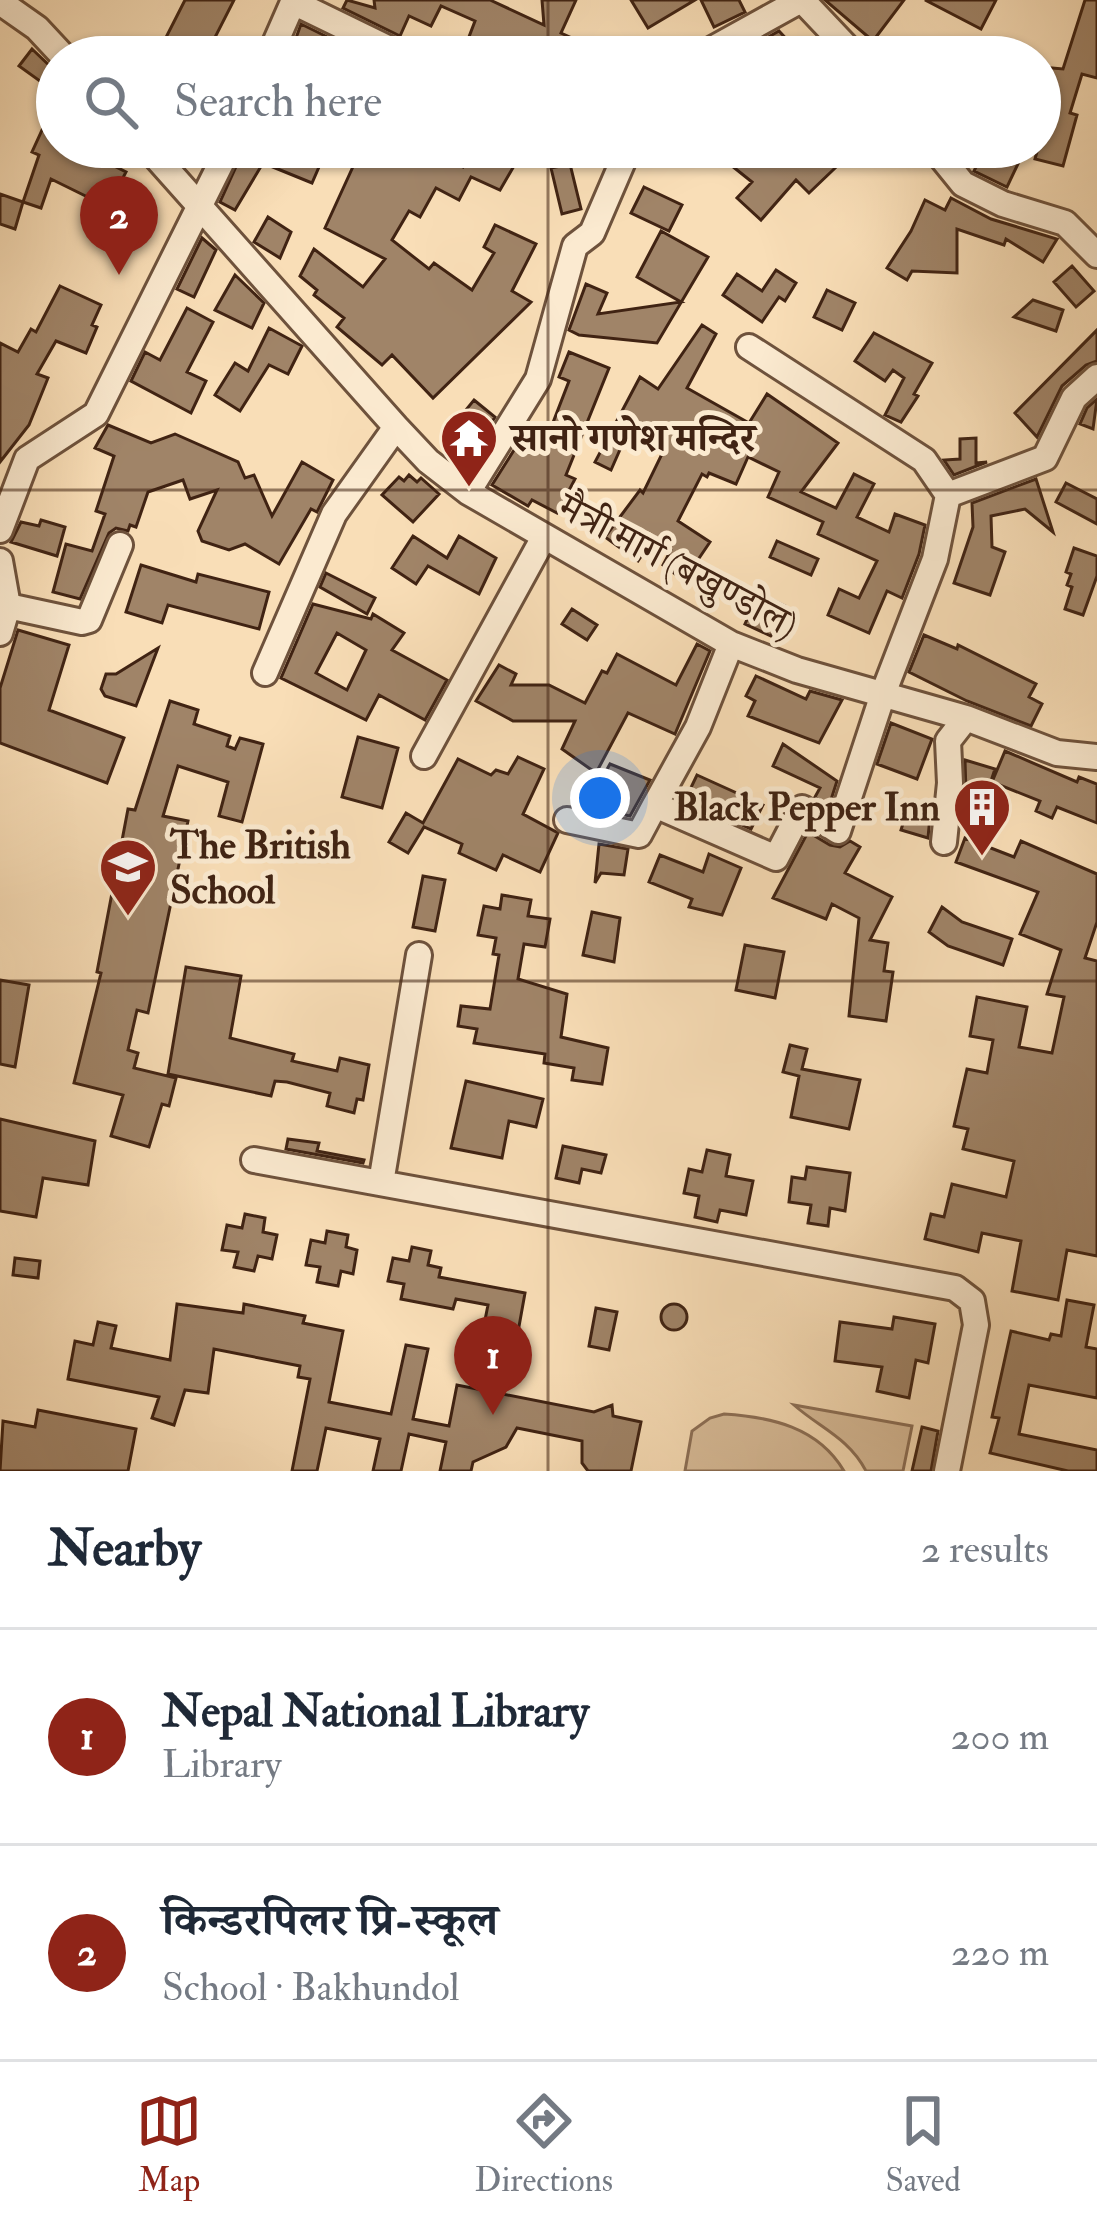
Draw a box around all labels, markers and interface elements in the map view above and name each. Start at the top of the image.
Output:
search box [36,36,1061,168]
icon: search [78,69,144,135]
text: Search here [174,74,382,130]
pin: 2 [80,176,158,275]
temple icon: सानो गणेश मन्दिर [438,407,500,489]
place label: सानो गणेश मन्दिर [508,414,758,463]
street label: मैत्री मार्ग (बखुण्डोल) [548,481,806,650]
your location [570,768,630,828]
building icon: Black Pepper Inn [951,776,1013,858]
place label: Black Pepper Inn [673,783,940,832]
place label: The British School [169,821,351,915]
school or university icon: The British School [97,836,159,918]
pin: 1 [454,1316,532,1415]
text: Nearby [48,1517,201,1581]
text: 2 results [921,1525,1049,1574]
text: Nepal National Library [162,1684,589,1740]
text: 1 [80,1712,94,1761]
text: 200 m [951,1712,1049,1761]
text: Library [162,1740,282,1789]
text: किन्डरपिलर प्रि-स्कूल [162,1893,498,1949]
text: 2 [77,1928,97,1977]
text: 220 m [951,1928,1049,1977]
text: School · Bakhundol [162,1963,460,2012]
tab: Map [136,2088,202,2201]
tab: Directions [475,2088,613,2201]
tab: Saved [885,2088,961,2201]

